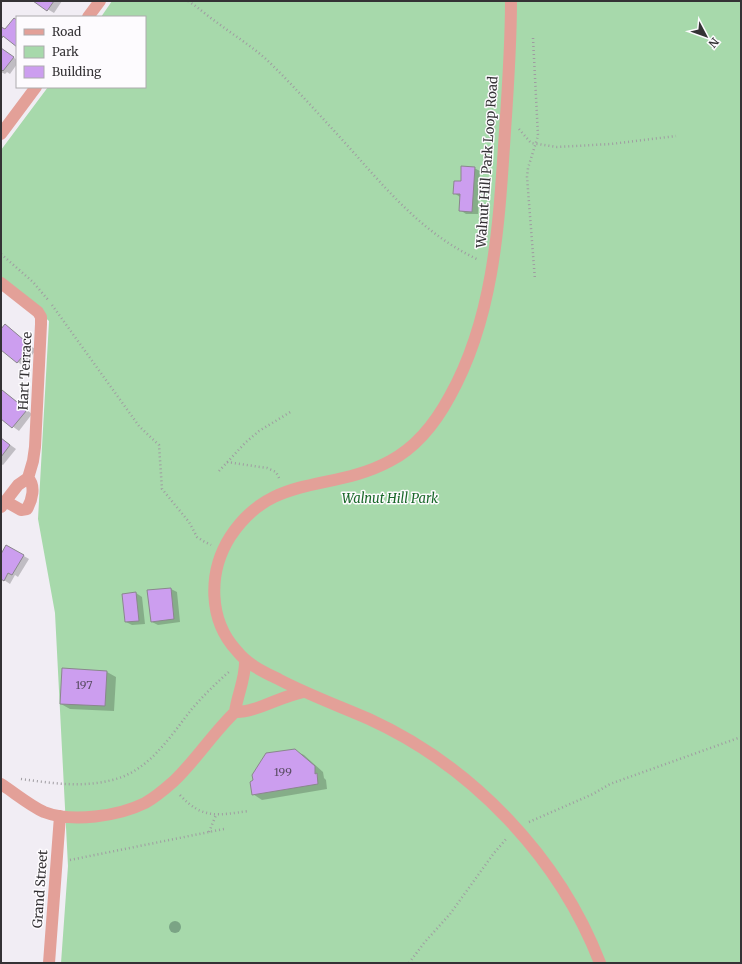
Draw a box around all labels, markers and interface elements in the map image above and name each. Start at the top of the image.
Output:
legend [16,16,146,88]
north arrow [686,16,726,56]
text: Road [52,24,81,39]
text: N [705,35,722,51]
text: Park [52,44,79,59]
text: Building [52,64,102,79]
street label: Walnut Hill Park Loop Road [472,75,501,249]
street label: Hart Terrace [14,331,36,411]
park label: Walnut Hill Park [342,490,438,507]
house number: 197 [75,678,93,692]
house number: 199 [274,765,292,779]
street label: Grand Street [29,849,51,929]

